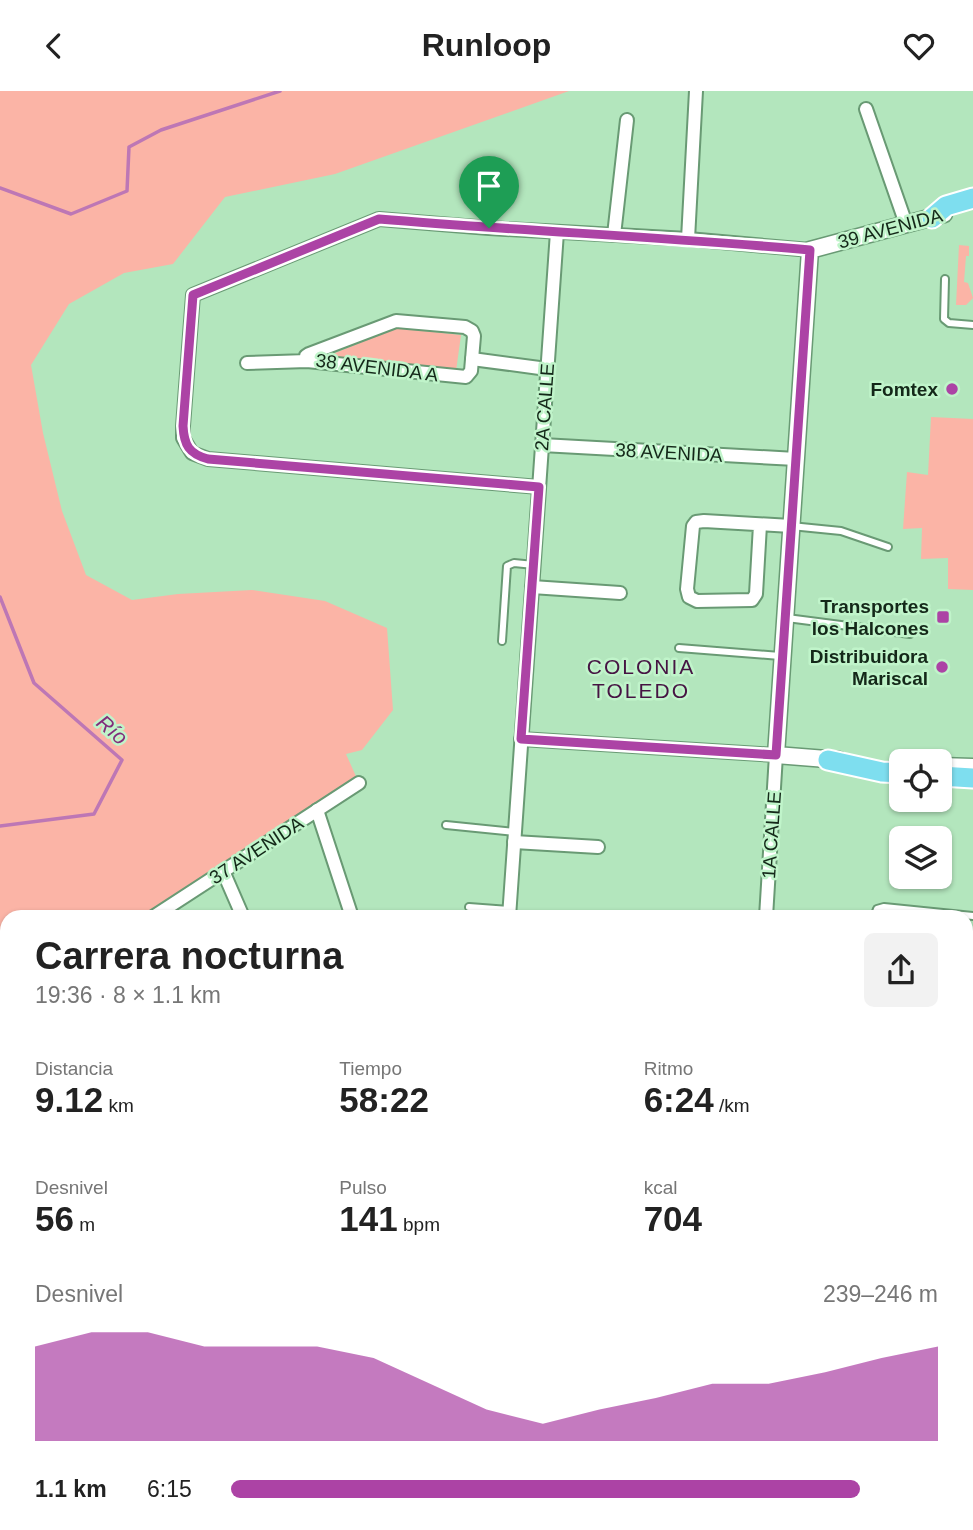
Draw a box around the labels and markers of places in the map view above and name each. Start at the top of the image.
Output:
pin [459,156,519,228]
place label: Fomtex [870,379,938,400]
marker: Fomtex [944,381,960,397]
place label: Transportes los Halcones [812,596,929,639]
marker: Transportes los Halcones [935,609,951,625]
place label: Distribuidora Mariscal [810,646,928,689]
marker: Distribuidora Mariscal [934,659,950,675]

